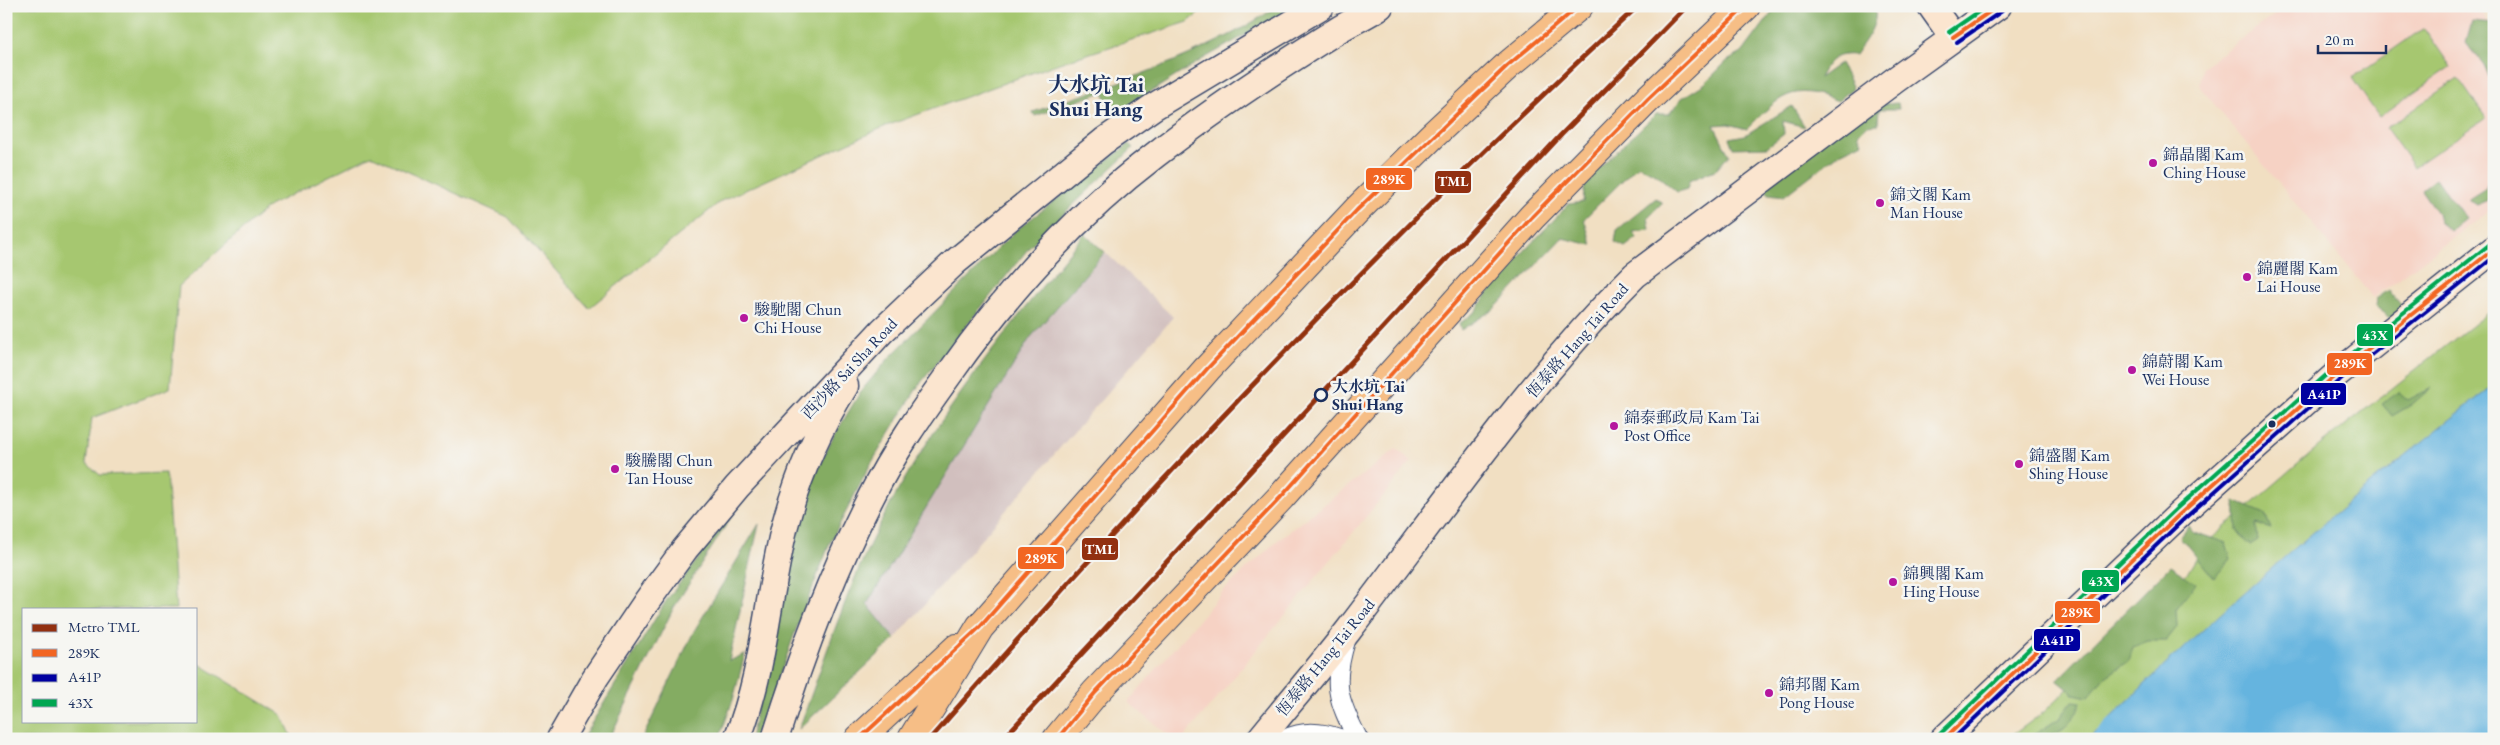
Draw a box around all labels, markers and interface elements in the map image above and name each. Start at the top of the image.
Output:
scale bar [2318,22,2385,54]
text: 20 m [2325,30,2354,49]
district label: 大水坑 Tai Shui Hang [1048,71,1144,122]
place label: 錦晶閣 Kam Ching House [2162,144,2246,183]
marker: 錦晶閣 Kam Ching House [2147,157,2159,169]
line badge: 289K [1365,167,1413,191]
text: 289K [1373,170,1406,188]
line badge: TML [1434,170,1472,194]
text: TML [1438,172,1469,190]
place label: 錦文閣 Kam Man House [1889,184,1971,223]
marker: 錦文閣 Kam Man House [1874,197,1886,209]
place label: 錦麗閣 Kam Lai House [2256,258,2338,297]
marker: 錦麗閣 Kam Lai House [2241,271,2253,283]
street label: 恆泰路 Hang Tai Road [1522,278,1634,402]
place label: 駿馳閣 Chun Chi House [754,299,842,338]
marker: 駿馳閣 Chun Chi House [738,312,750,324]
street label: 西沙路 Sai Sha Road [797,313,902,423]
line badge: 43X [2356,323,2394,347]
text: 43X [2362,326,2388,344]
place label: 錦蔚閣 Kam Wei House [2141,351,2223,390]
line badge: 289K [2326,352,2373,376]
text: 289K [2334,354,2367,372]
marker: 錦蔚閣 Kam Wei House [2126,364,2138,376]
place label: 大水坑 Tai Shui Hang [1332,376,1405,415]
line badge: A41P [2300,382,2347,406]
text: A41P [2306,385,2341,403]
marker: 大水坑 Tai Shui Hang [1314,388,1328,402]
place label: 錦泰郵政局 Kam Tai Post Office [1623,407,1760,446]
unlabelled marker [2267,419,2277,429]
marker: 錦泰郵政局 Kam Tai Post Office [1608,420,1620,432]
place label: 錦盛閣 Kam Shing House [2028,445,2110,484]
place label: 駿騰閣 Chun Tan House [625,450,713,489]
marker: 錦盛閣 Kam Shing House [2013,458,2025,470]
marker: 駿騰閣 Chun Tan House [609,463,621,475]
line badge: TML [1081,537,1119,561]
text: TML [1085,540,1116,558]
line badge: 289K [1017,546,1065,570]
text: 289K [1025,549,1058,567]
place label: 錦興閣 Kam Hing House [1902,563,1984,602]
line badge: 43X [2081,569,2120,593]
text: 43X [2088,572,2114,590]
marker: 錦興閣 Kam Hing House [1887,576,1899,588]
street label: 恆泰路 Hang Tai Road [1272,594,1380,720]
line badge: 289K [2054,600,2101,624]
text: 289K [2061,603,2094,621]
legend [22,608,198,722]
text: Metro TML [68,617,140,636]
line badge: A41P [2033,628,2081,652]
text: A41P [2039,631,2074,649]
text: 289K [68,643,101,662]
text: A41P [67,667,101,686]
place label: 錦邦閣 Kam Pong House [1778,674,1860,713]
marker: 錦邦閣 Kam Pong House [1763,687,1775,699]
text: 43X [68,693,93,712]

